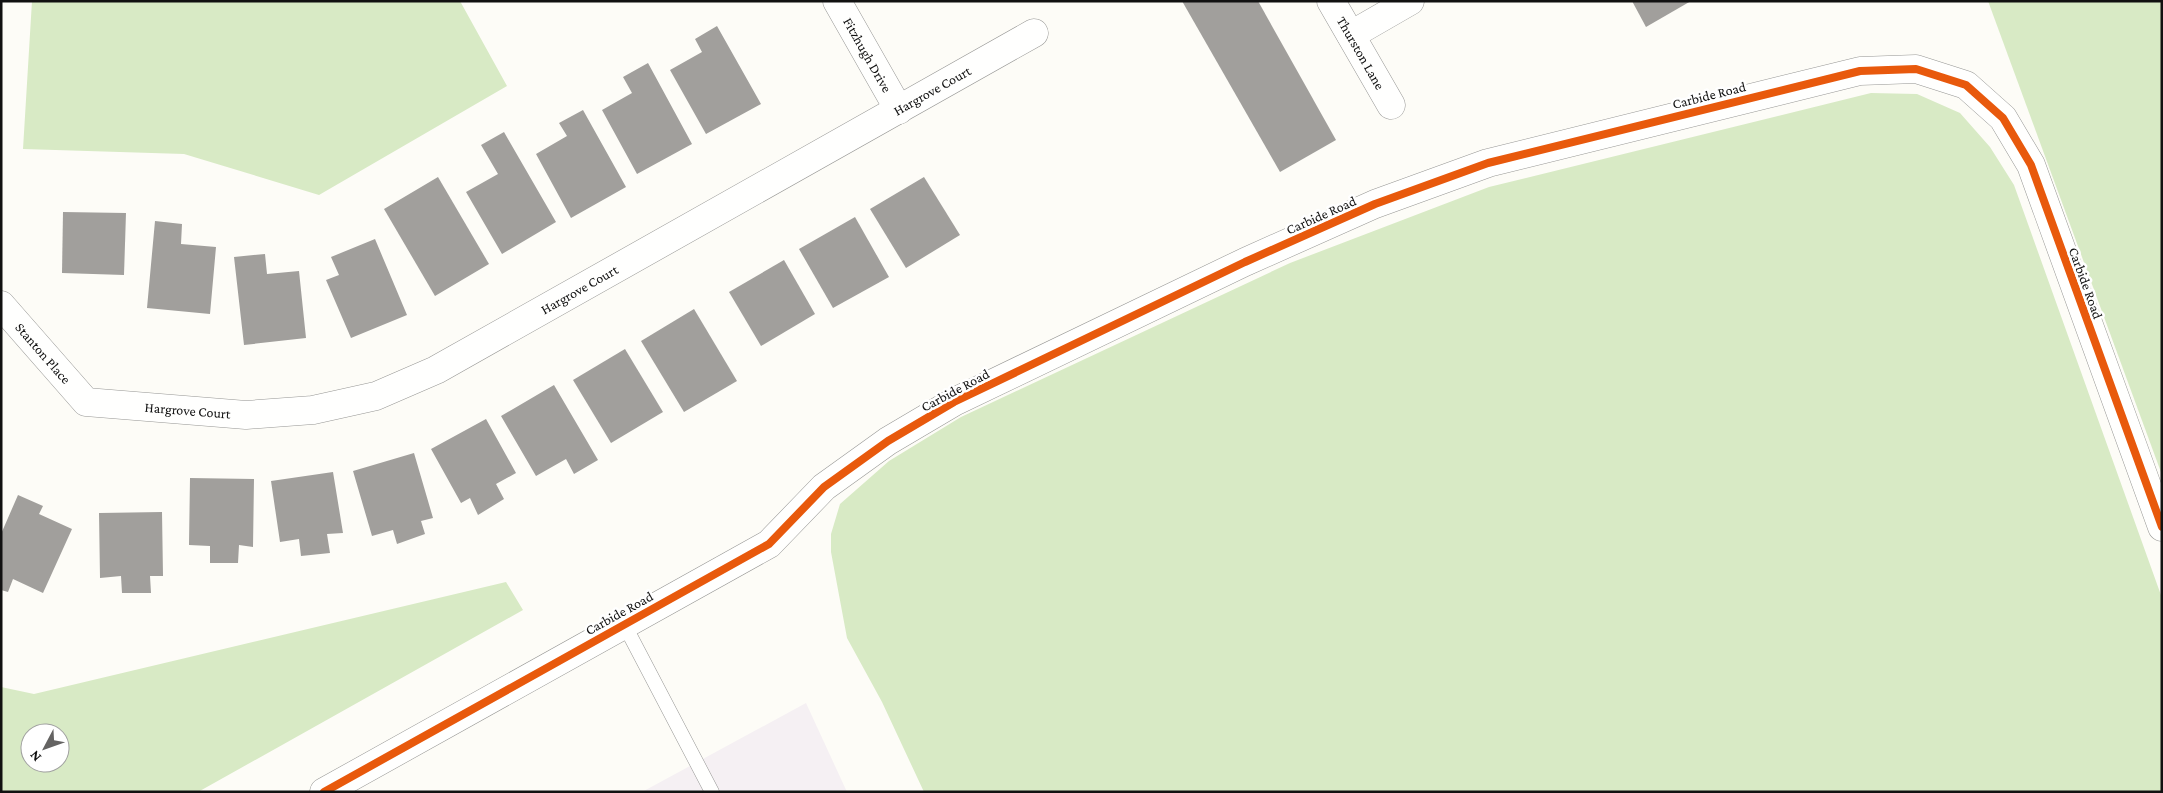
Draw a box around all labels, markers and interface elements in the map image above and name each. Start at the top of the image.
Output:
street label: Thurston Lane [1334,14,1388,92]
street label: Fitzhugh Drive [840,15,895,95]
street label: Hargrove Court [891,62,974,119]
street label: Carbide Road [1671,78,1748,112]
street label: Carbide Road [1284,192,1359,238]
street label: Carbide Road [2066,245,2107,322]
street label: Hargrove Court [538,261,621,317]
street label: Stanton Place [12,319,74,387]
street label: Carbide Road [918,365,992,415]
street label: Hargrove Court [144,399,232,422]
street label: Carbide Road [582,588,656,638]
north arrow [20,723,70,773]
text: N [26,747,44,765]

